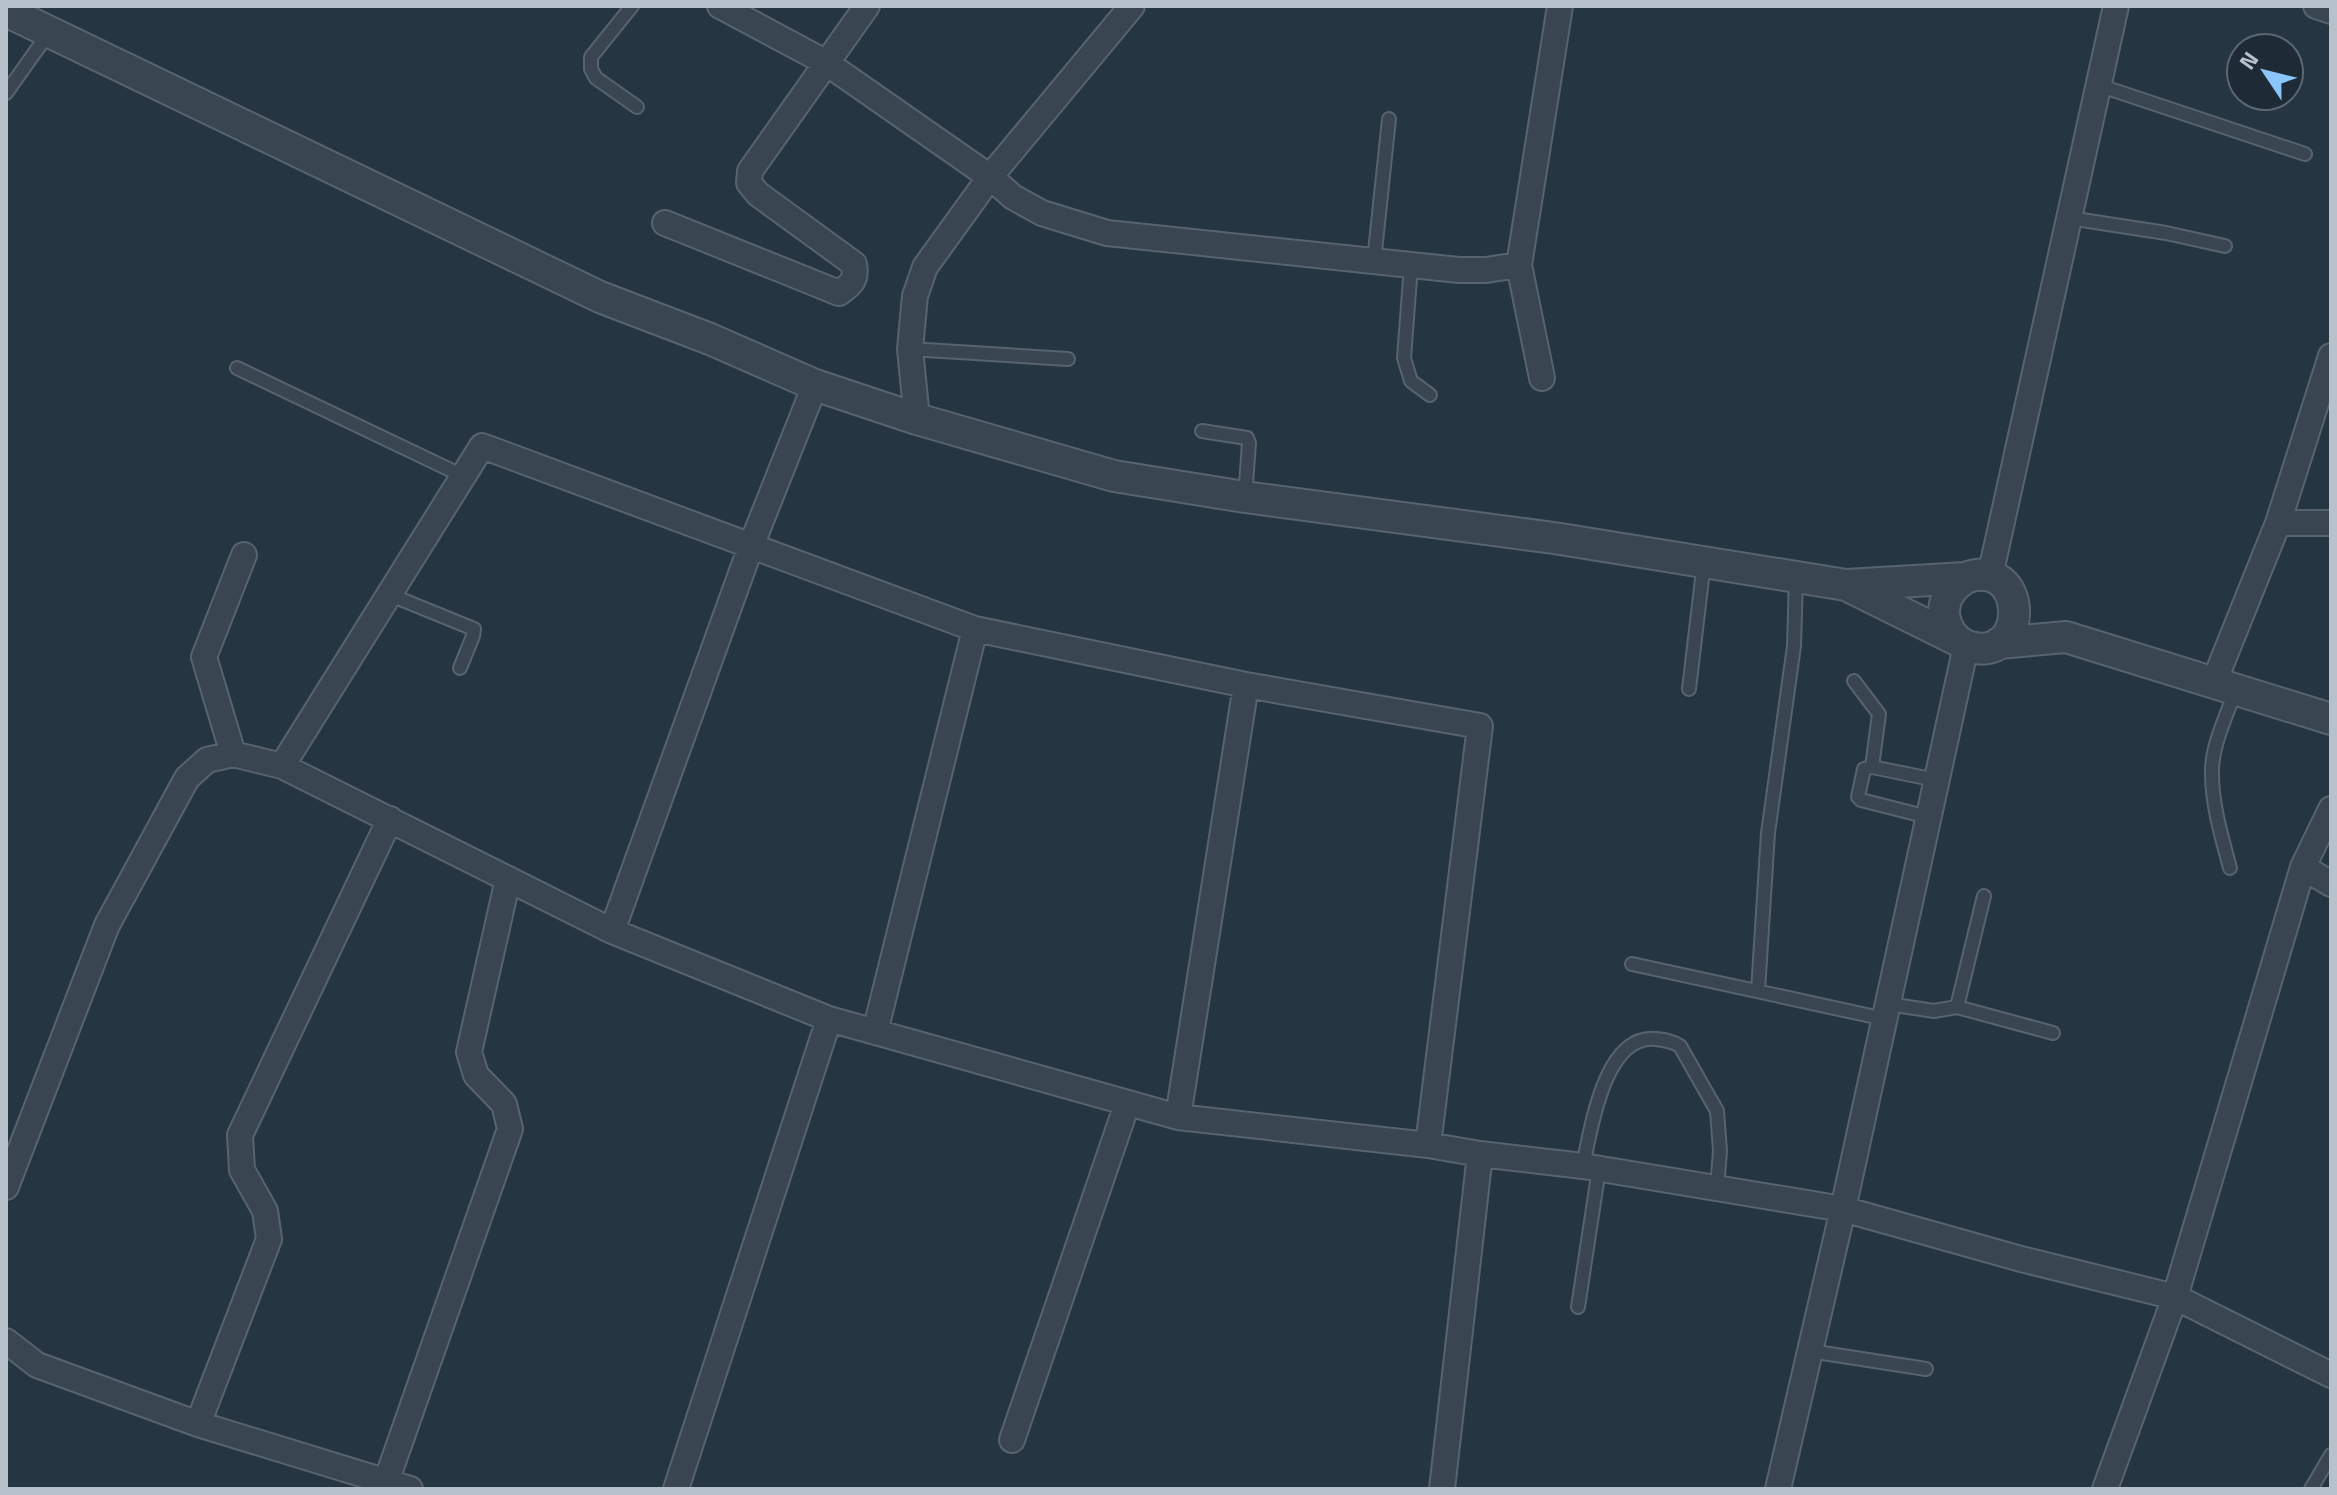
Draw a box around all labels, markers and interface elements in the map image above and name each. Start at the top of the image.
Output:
north arrow [2225,32,2305,112]
text: N [2230,45,2267,77]

